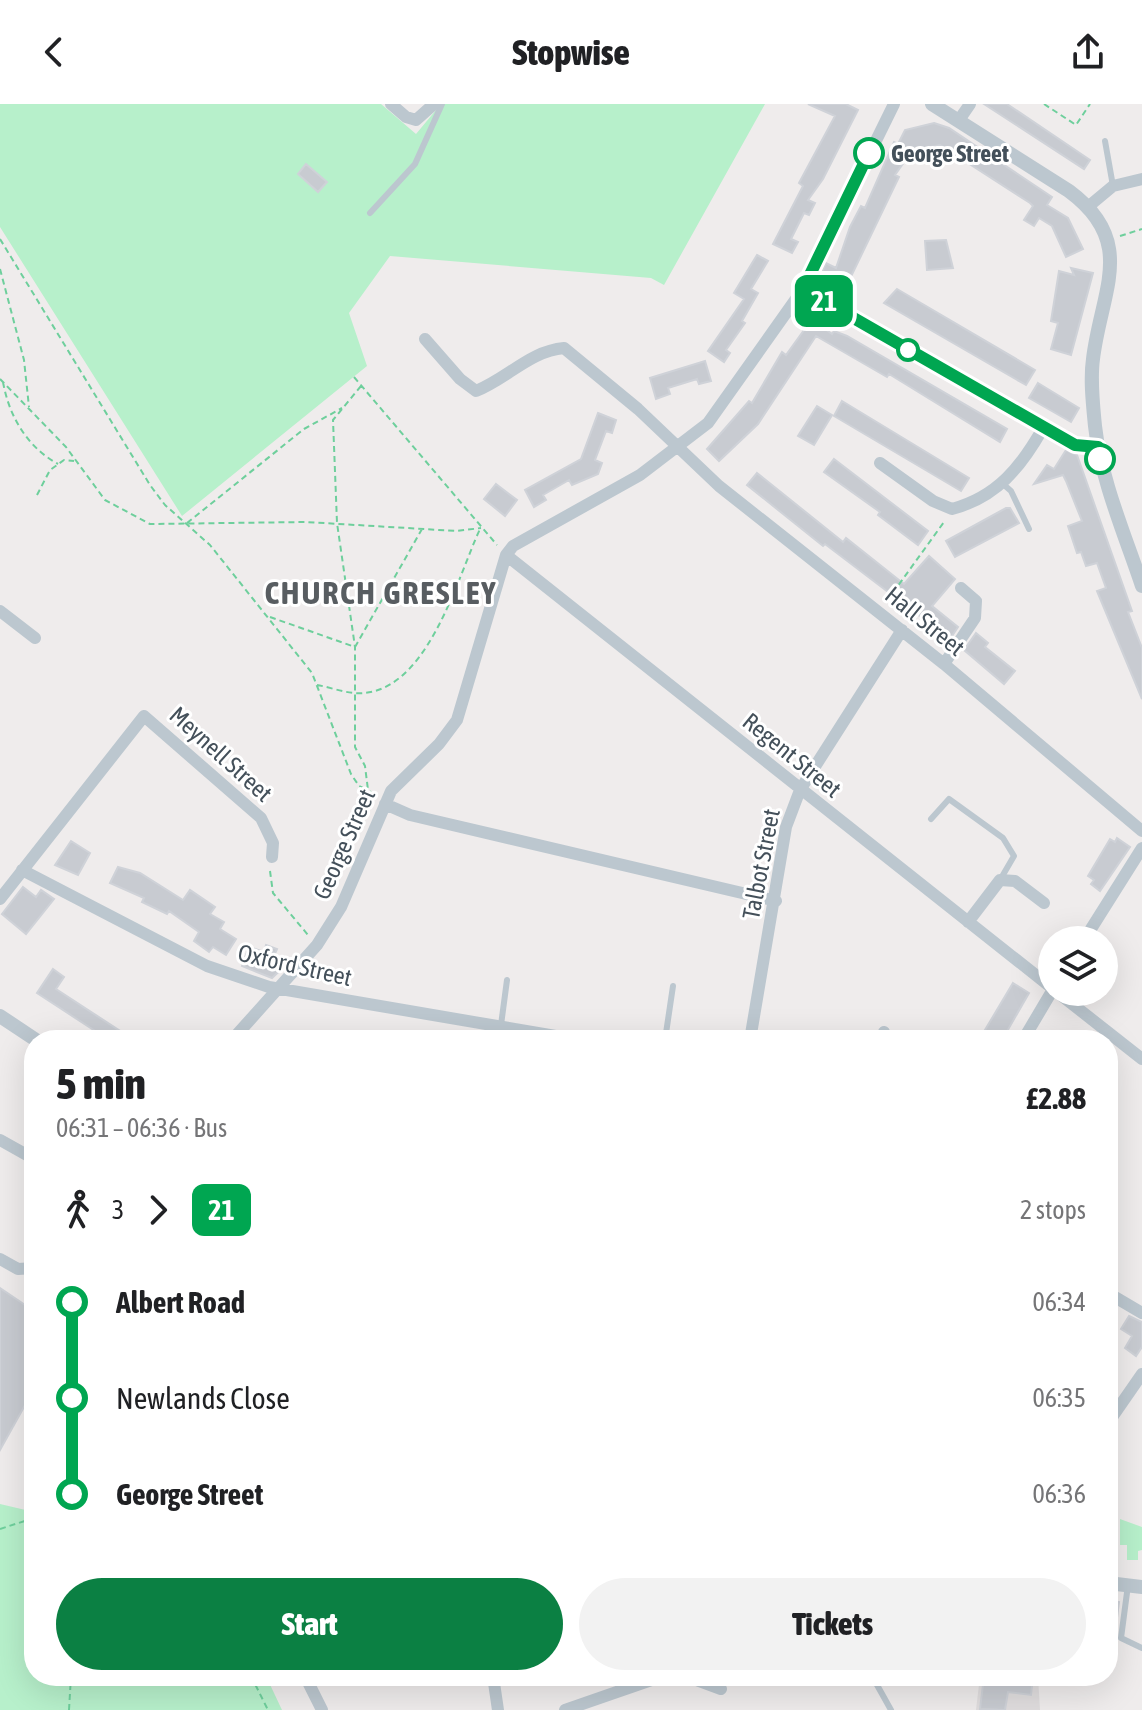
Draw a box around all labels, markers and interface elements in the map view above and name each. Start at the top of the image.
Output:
icon: back [32,30,76,74]
icon: share [1066,30,1110,74]
text: Stopwise [512,31,630,73]
marker: George Street [854,138,884,168]
place label: George Street [891,140,1009,167]
line badge: 21 [788,275,860,327]
text: 21 [811,285,837,317]
unlabelled marker [897,339,919,361]
unlabelled marker [1085,444,1115,474]
district label: CHURCH GRESLEY [264,574,498,611]
street label: Hall Street [880,581,970,661]
street label: Meynell Street [164,701,278,807]
street label: Regent Street [738,707,846,803]
street label: George Street [308,785,380,903]
street label: Talbot Street [737,806,785,921]
map controls [1038,926,1118,1006]
button: layers [1038,926,1118,1006]
street label: Oxford Street [235,939,355,991]
text: 5 min [56,1058,146,1108]
text: £2.88 [1026,1081,1086,1115]
text: 06:31 – 06:36 · Bus [56,1113,227,1143]
icon: walk [56,1188,100,1232]
icon: forward [136,1188,180,1232]
text: 21 [208,1194,235,1226]
text: 3 [112,1195,124,1225]
text: 2 stops [1020,1195,1086,1225]
text: Albert Road [116,1285,245,1319]
text: 06:34 [1032,1287,1086,1317]
text: Newlands Close [116,1381,290,1415]
text: 06:35 [1032,1383,1086,1413]
text: George Street [116,1477,263,1511]
text: 06:36 [1032,1479,1086,1509]
button: Start [56,1578,563,1670]
button: Tickets [579,1578,1086,1670]

